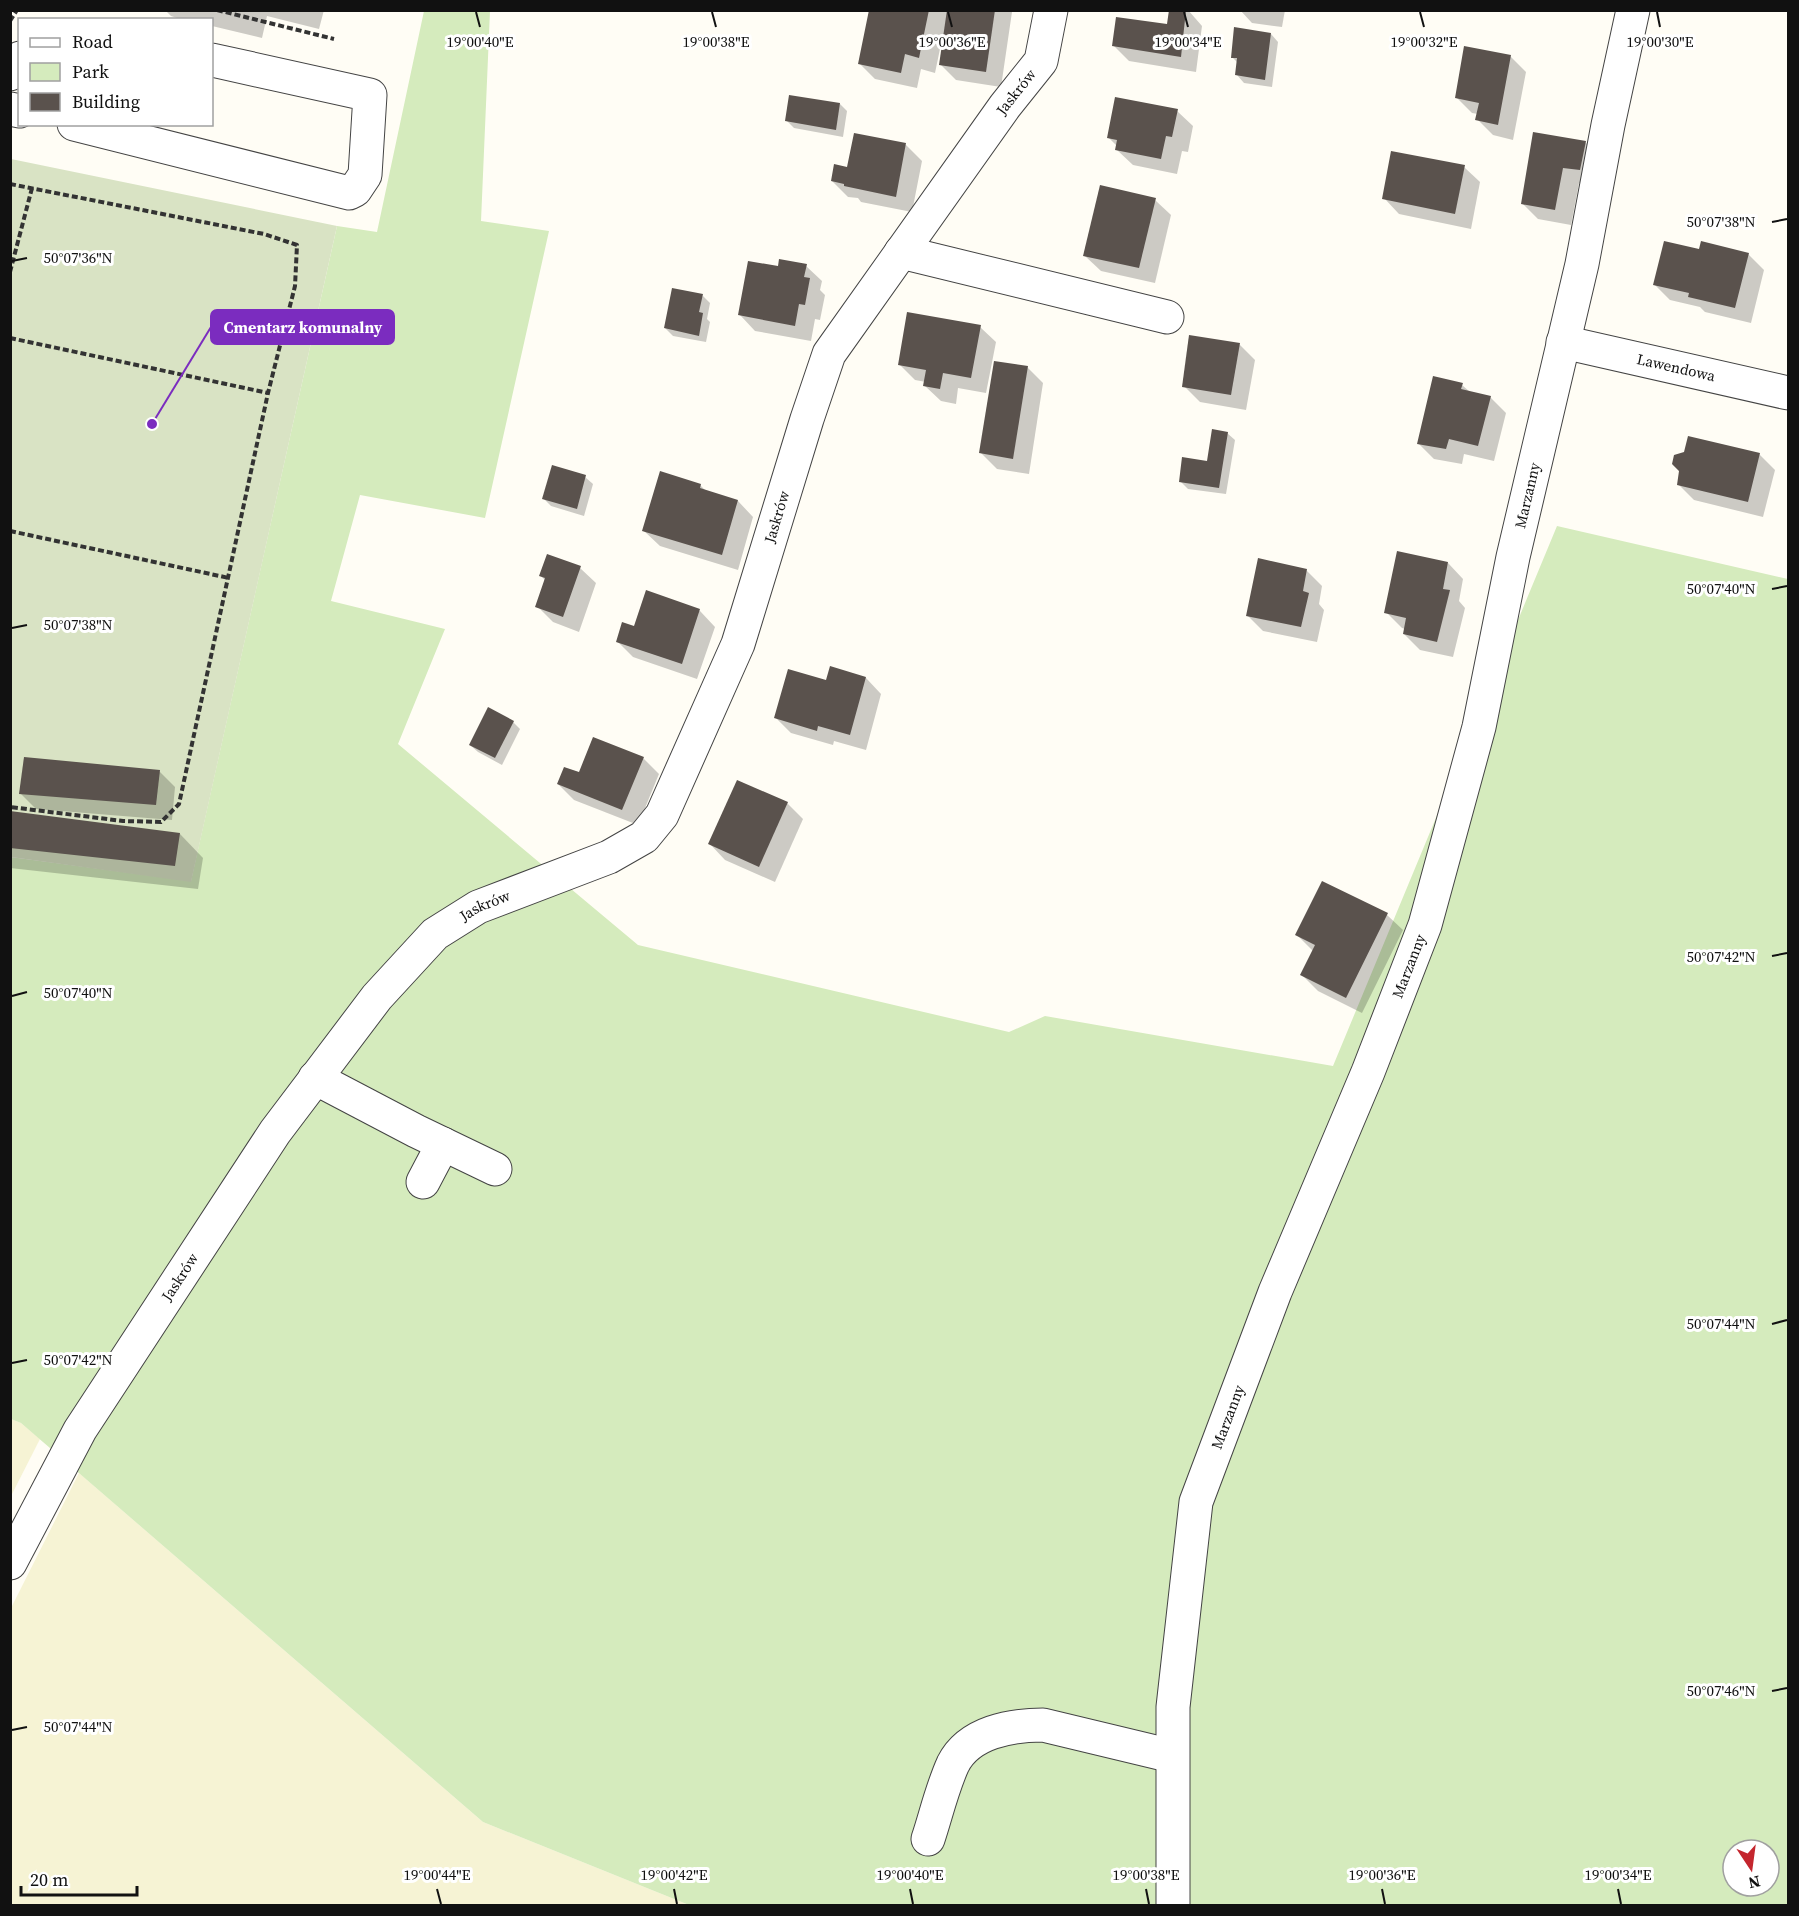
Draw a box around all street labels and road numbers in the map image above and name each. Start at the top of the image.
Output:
street label: Jaskrów [990,64,1041,120]
street label: Lawendowa [1635,348,1718,386]
street label: Marzanny [1509,460,1545,530]
street label: Jaskrów [758,488,795,546]
street label: Jaskrów [455,885,514,926]
street label: Marzanny [1387,931,1431,1001]
street label: Jaskrów [156,1248,203,1306]
street label: Marzanny [1206,1382,1249,1452]

